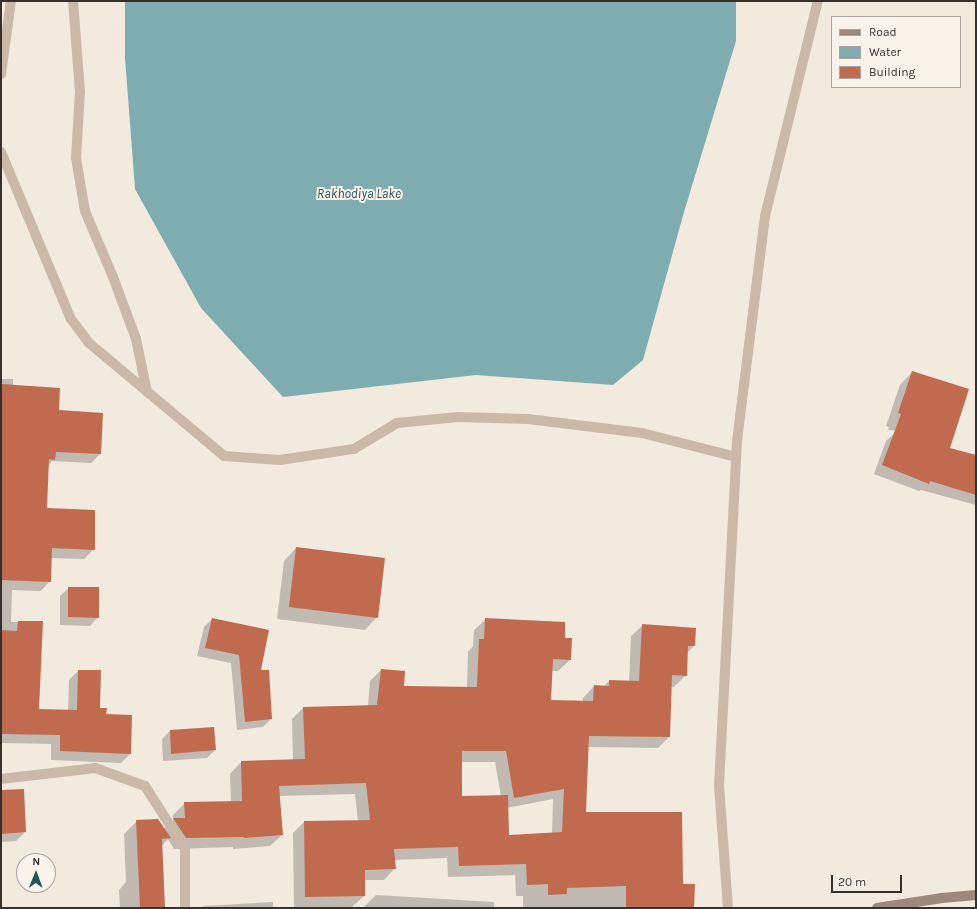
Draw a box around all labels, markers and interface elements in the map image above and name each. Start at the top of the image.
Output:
legend [831,16,961,88]
text: Road [869,25,897,39]
text: Water [869,45,901,59]
text: Building [869,65,915,79]
water label: Rakhodiya Lake [317,186,401,202]
north arrow [16,853,56,893]
text: N [32,855,40,868]
scale bar [833,867,904,893]
text: 20 m [838,875,866,889]

